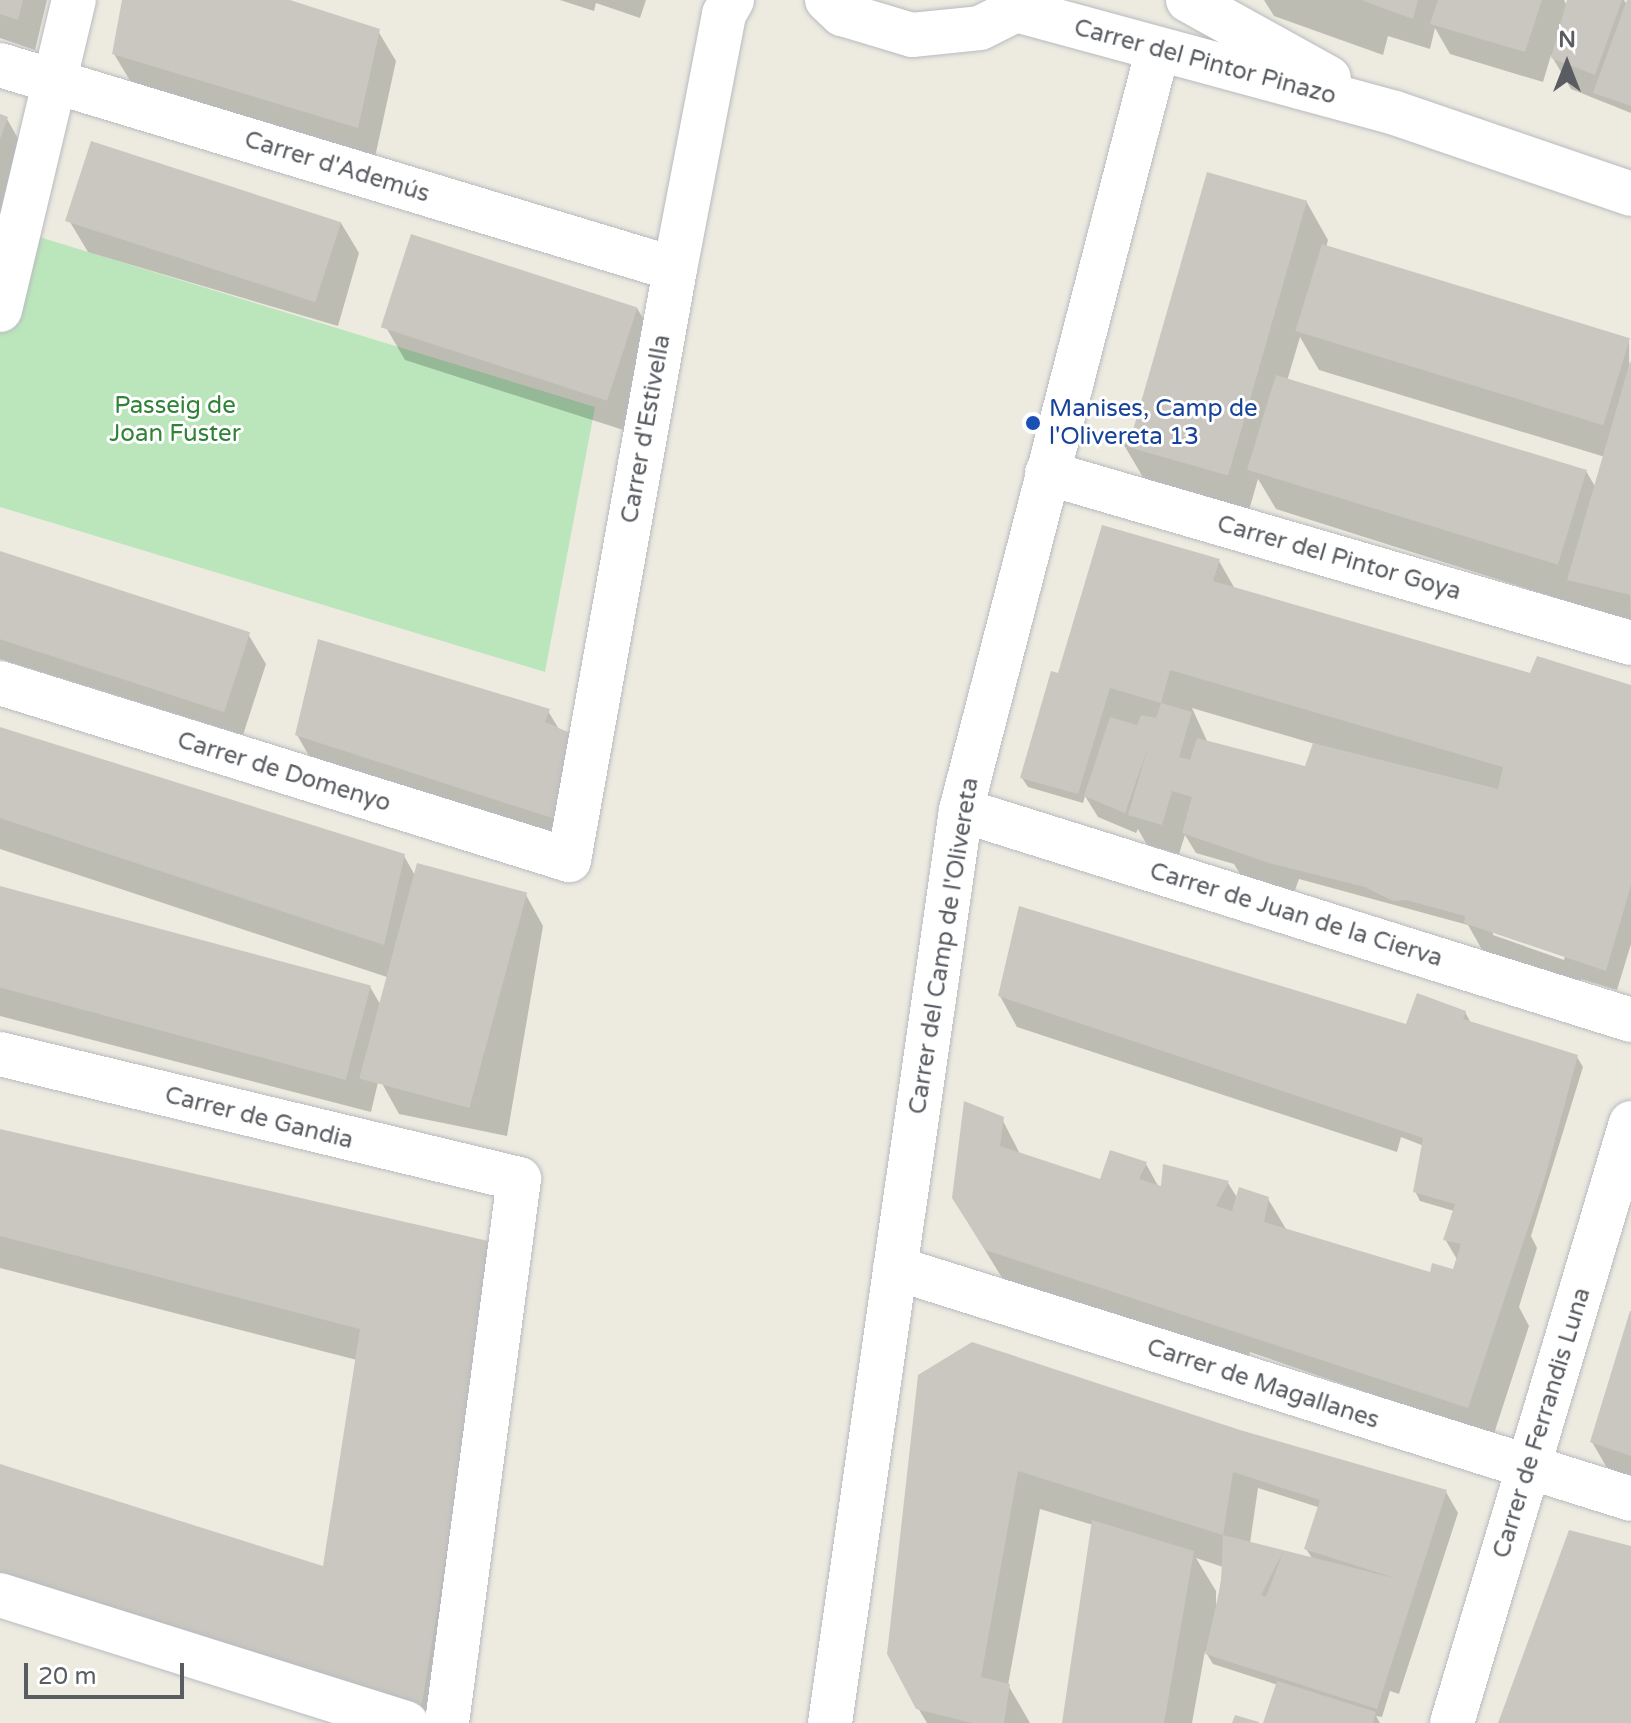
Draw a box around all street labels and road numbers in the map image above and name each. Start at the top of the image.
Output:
street label: Carrer del Pintor Pinazo [1071,13,1339,111]
street label: Carrer d'Ademús [241,125,433,209]
street label: Carrer d'Estivella [615,332,677,526]
street label: Carrer del Pintor Goya [1214,509,1464,607]
street label: Carrer de Domenyo [174,726,394,818]
street label: Carrer del Camp de l'Olivereta [903,776,985,1116]
street label: Carrer de Juan de la Cierva [1146,857,1446,973]
street label: Carrer de Gandia [162,1081,356,1155]
street label: Carrer de Ferrandis Luna [1487,1284,1597,1562]
street label: Carrer de Magallanes [1143,1333,1383,1435]

